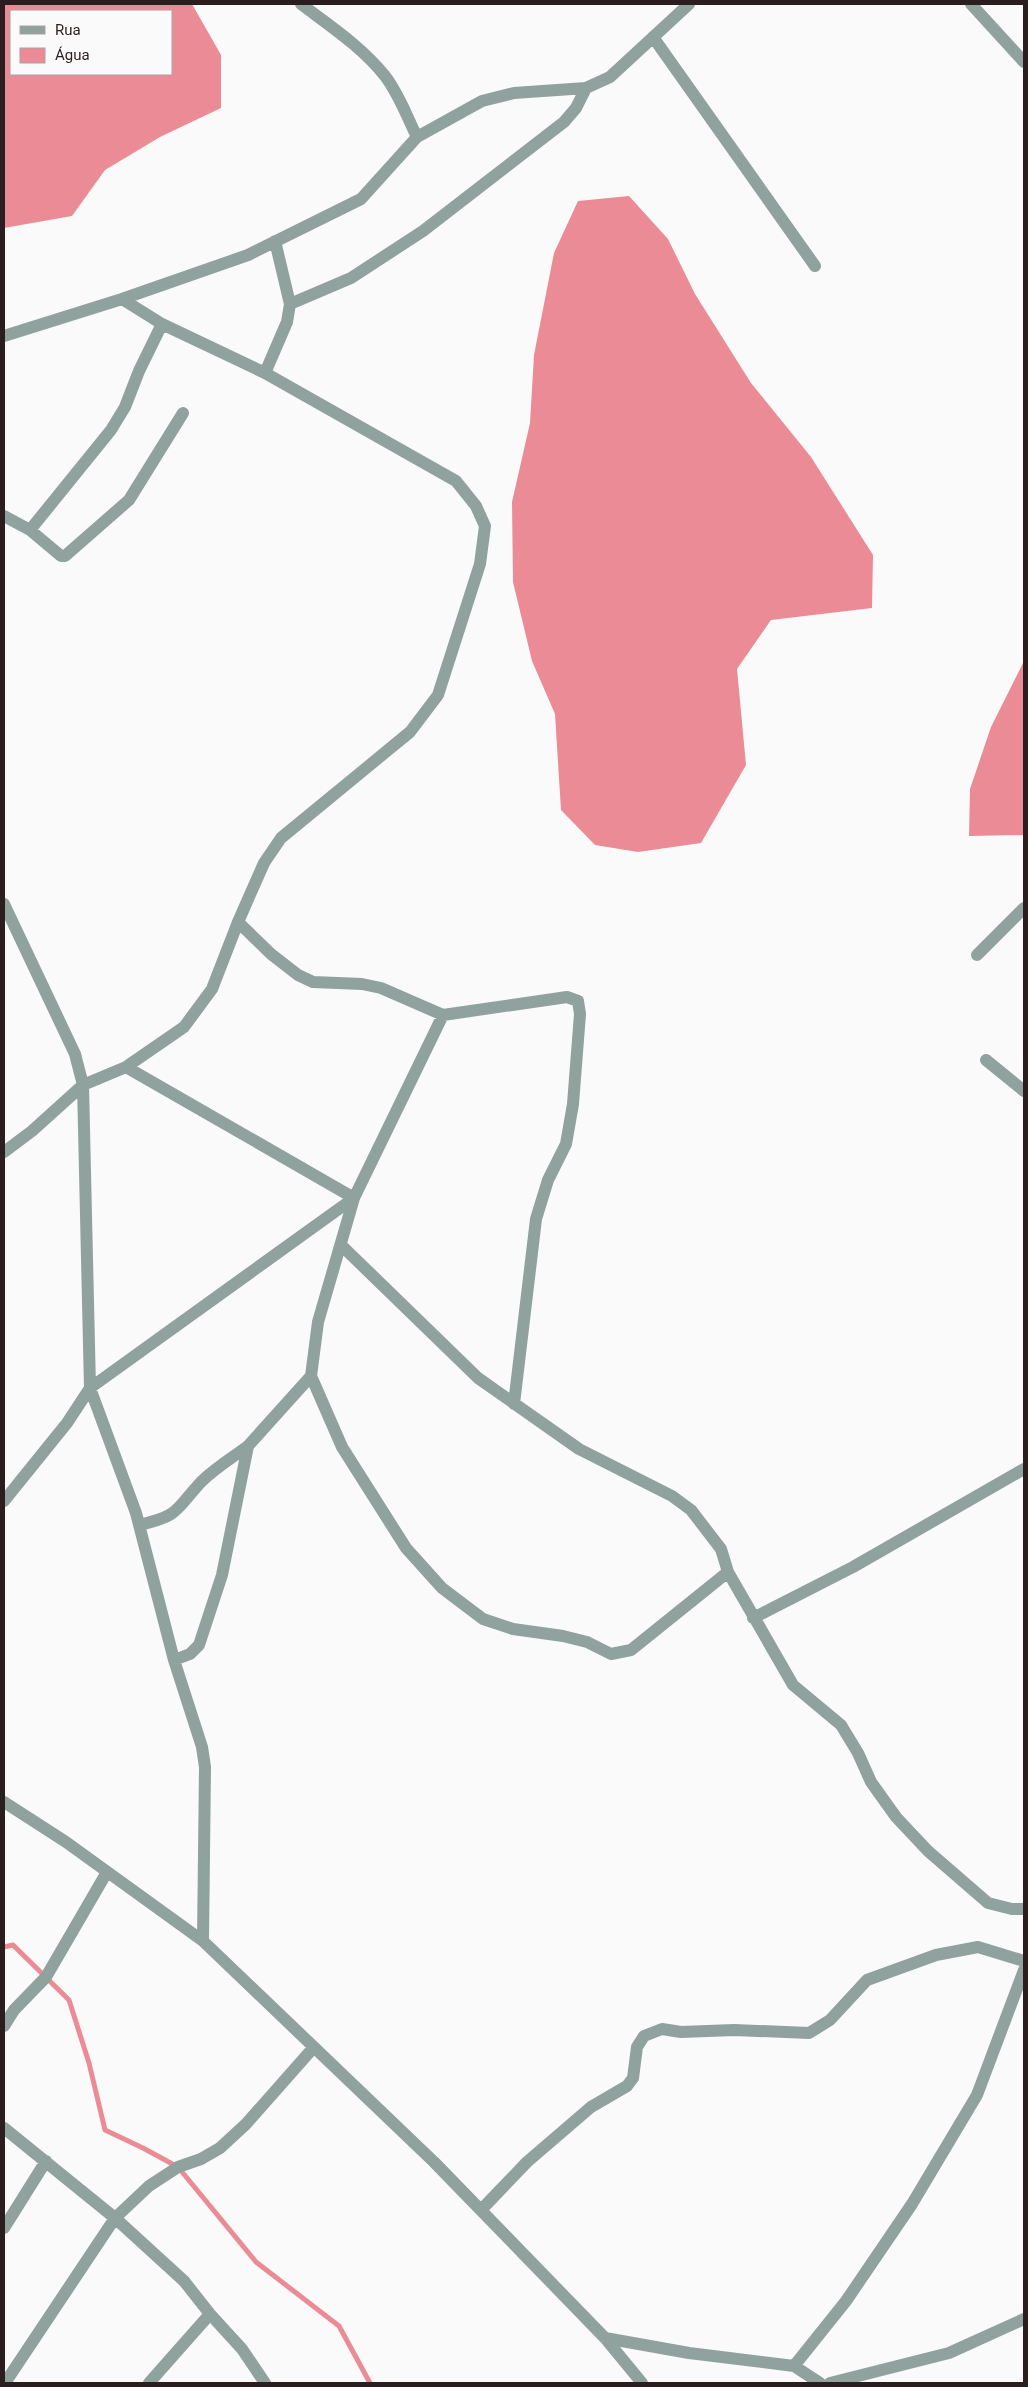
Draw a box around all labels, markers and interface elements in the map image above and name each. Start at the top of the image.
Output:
legend [10,10,172,75]
text: Rua [55,21,81,39]
text: Água [55,46,90,64]

